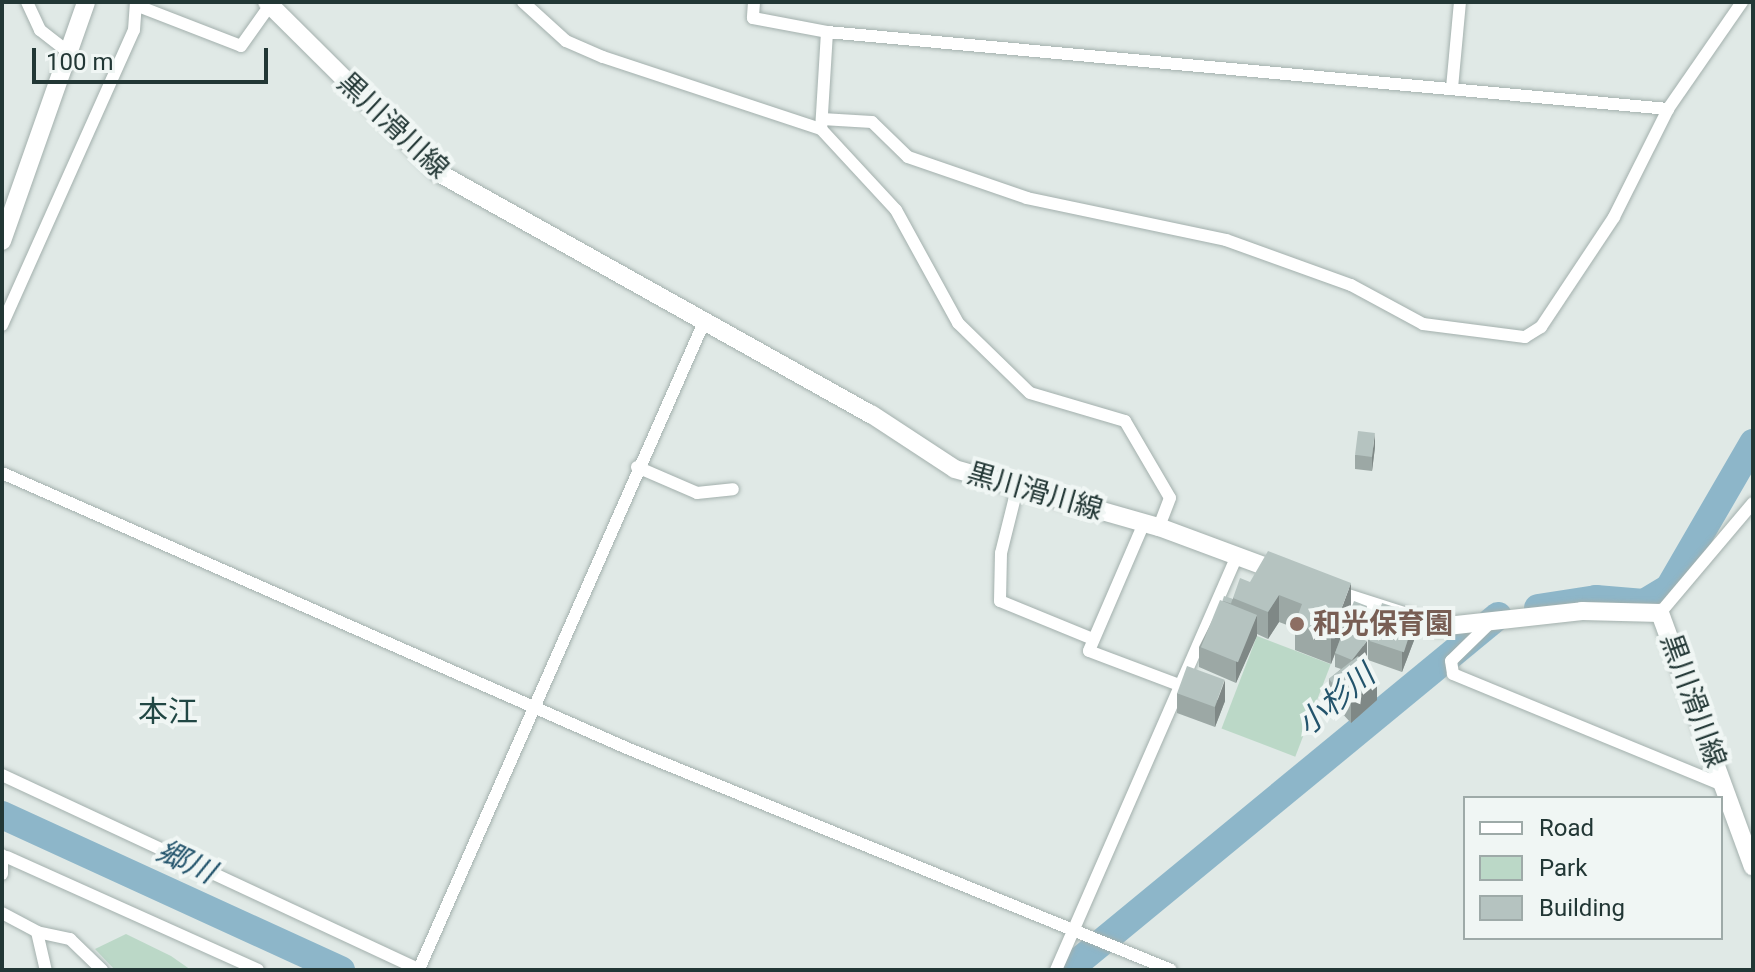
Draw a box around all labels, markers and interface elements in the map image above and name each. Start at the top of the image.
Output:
scale bar [36,32,272,82]
text: 100 m [46,48,113,76]
street label: 黒川滑川線 [330,66,456,186]
street label: 黒川滑川線 [963,457,1107,527]
place label: 和光保育園 [1313,607,1453,641]
marker: 和光保育園 [1288,615,1306,633]
street label: 黒川滑川線 [1653,629,1733,773]
water label: 小杉川 [1290,657,1382,743]
district label: 本江 [138,694,198,730]
legend [1463,796,1723,940]
text: Road [1539,814,1594,842]
water label: 郷川 [151,833,221,891]
text: Park [1539,854,1587,882]
text: Building [1539,894,1625,922]

